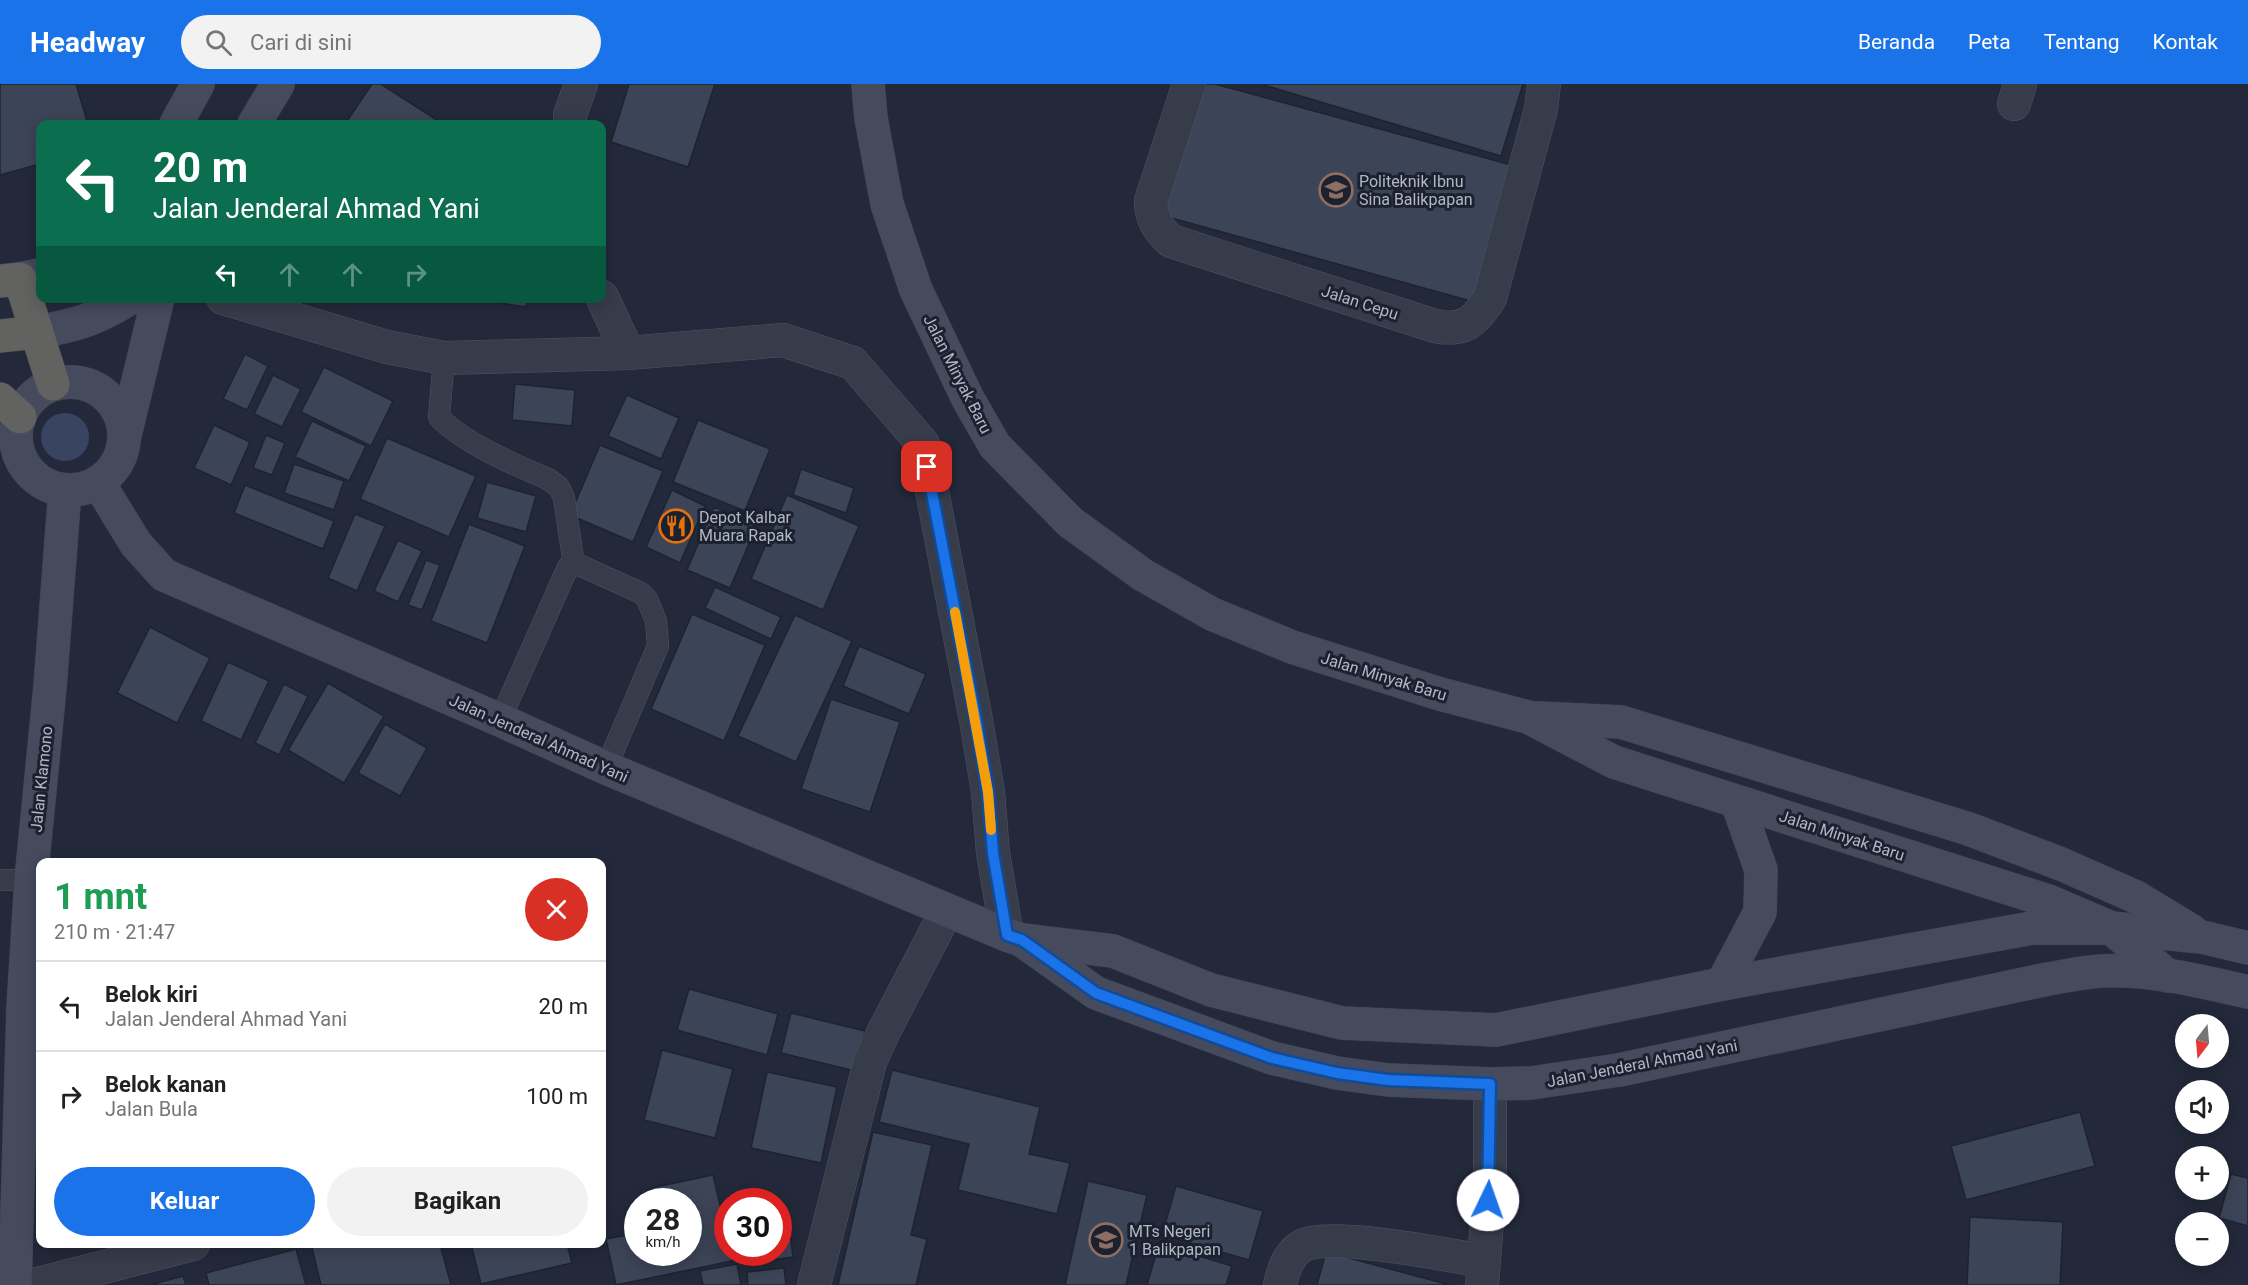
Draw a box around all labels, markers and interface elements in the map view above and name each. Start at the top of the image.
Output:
search box [181,15,601,69]
text: Headway [30,26,145,59]
icon: search [202,26,235,59]
text: Cari di sini [250,30,352,55]
text: Beranda [1858,30,1935,54]
text: Peta [1968,30,2011,54]
text: Tentang [2044,30,2120,54]
text: Kontak [2153,30,2218,54]
text: 20 m [153,143,248,192]
icon: left [54,144,132,222]
school or university icon: Politeknik Ibnu Sina Balikpapan [1318,172,1354,208]
place label: Politeknik Ibnu Sina Balikpapan [1359,172,1473,209]
text: Jalan Jenderal Ahmad Yani [153,193,480,225]
icon: left [210,258,243,291]
icon: ahead [273,258,306,291]
icon: ahead [336,258,369,291]
icon: right [399,258,432,291]
street label: Jalan Cepu [1319,281,1401,324]
street label: Jalan Minyak Baru [919,312,996,437]
pin [901,441,952,492]
icon: arrive [910,450,943,483]
restaurant icon: Depot Kalbar Muara Rapak [658,508,694,544]
place label: Depot Kalbar Muara Rapak [699,508,794,545]
street label: Jalan Minyak Baru [1319,648,1449,705]
street label: Jalan Jenderal Ahmad Yani [446,690,631,787]
street label: Jalan Klamono [26,725,57,833]
street label: Jalan Minyak Baru [1777,806,1907,865]
text: 1 mnt [54,876,147,918]
button: close [525,878,588,941]
text: 210 m · 21:47 [54,920,175,944]
text: Belok kiri [105,982,198,1007]
icon: left [54,990,87,1023]
text: 20 m [539,994,588,1019]
text: Jalan Jenderal Ahmad Yani [105,1007,347,1031]
north arrow [2175,1014,2229,1068]
map controls [2175,1014,2229,1266]
street label: Jalan Jenderal Ahmad Yani [1545,1036,1739,1091]
text: Belok kanan [105,1072,226,1097]
icon: right [54,1080,87,1113]
button: sound [2175,1080,2229,1134]
text: 100 m [526,1084,588,1109]
text: Jalan Bula [105,1097,198,1121]
button: + [2175,1146,2229,1200]
button: Keluar [54,1167,315,1236]
button: Bagikan [327,1167,588,1236]
position arrow [1456,1168,1520,1232]
speed limit sign: 30 [714,1188,792,1266]
text: 28 [646,1202,680,1237]
button: − [2175,1212,2229,1266]
school or university icon: MTs Negeri 1 Balikpapan [1088,1222,1124,1258]
place label: MTs Negeri 1 Balikpapan [1129,1222,1221,1259]
text: km/h [645,1233,681,1251]

